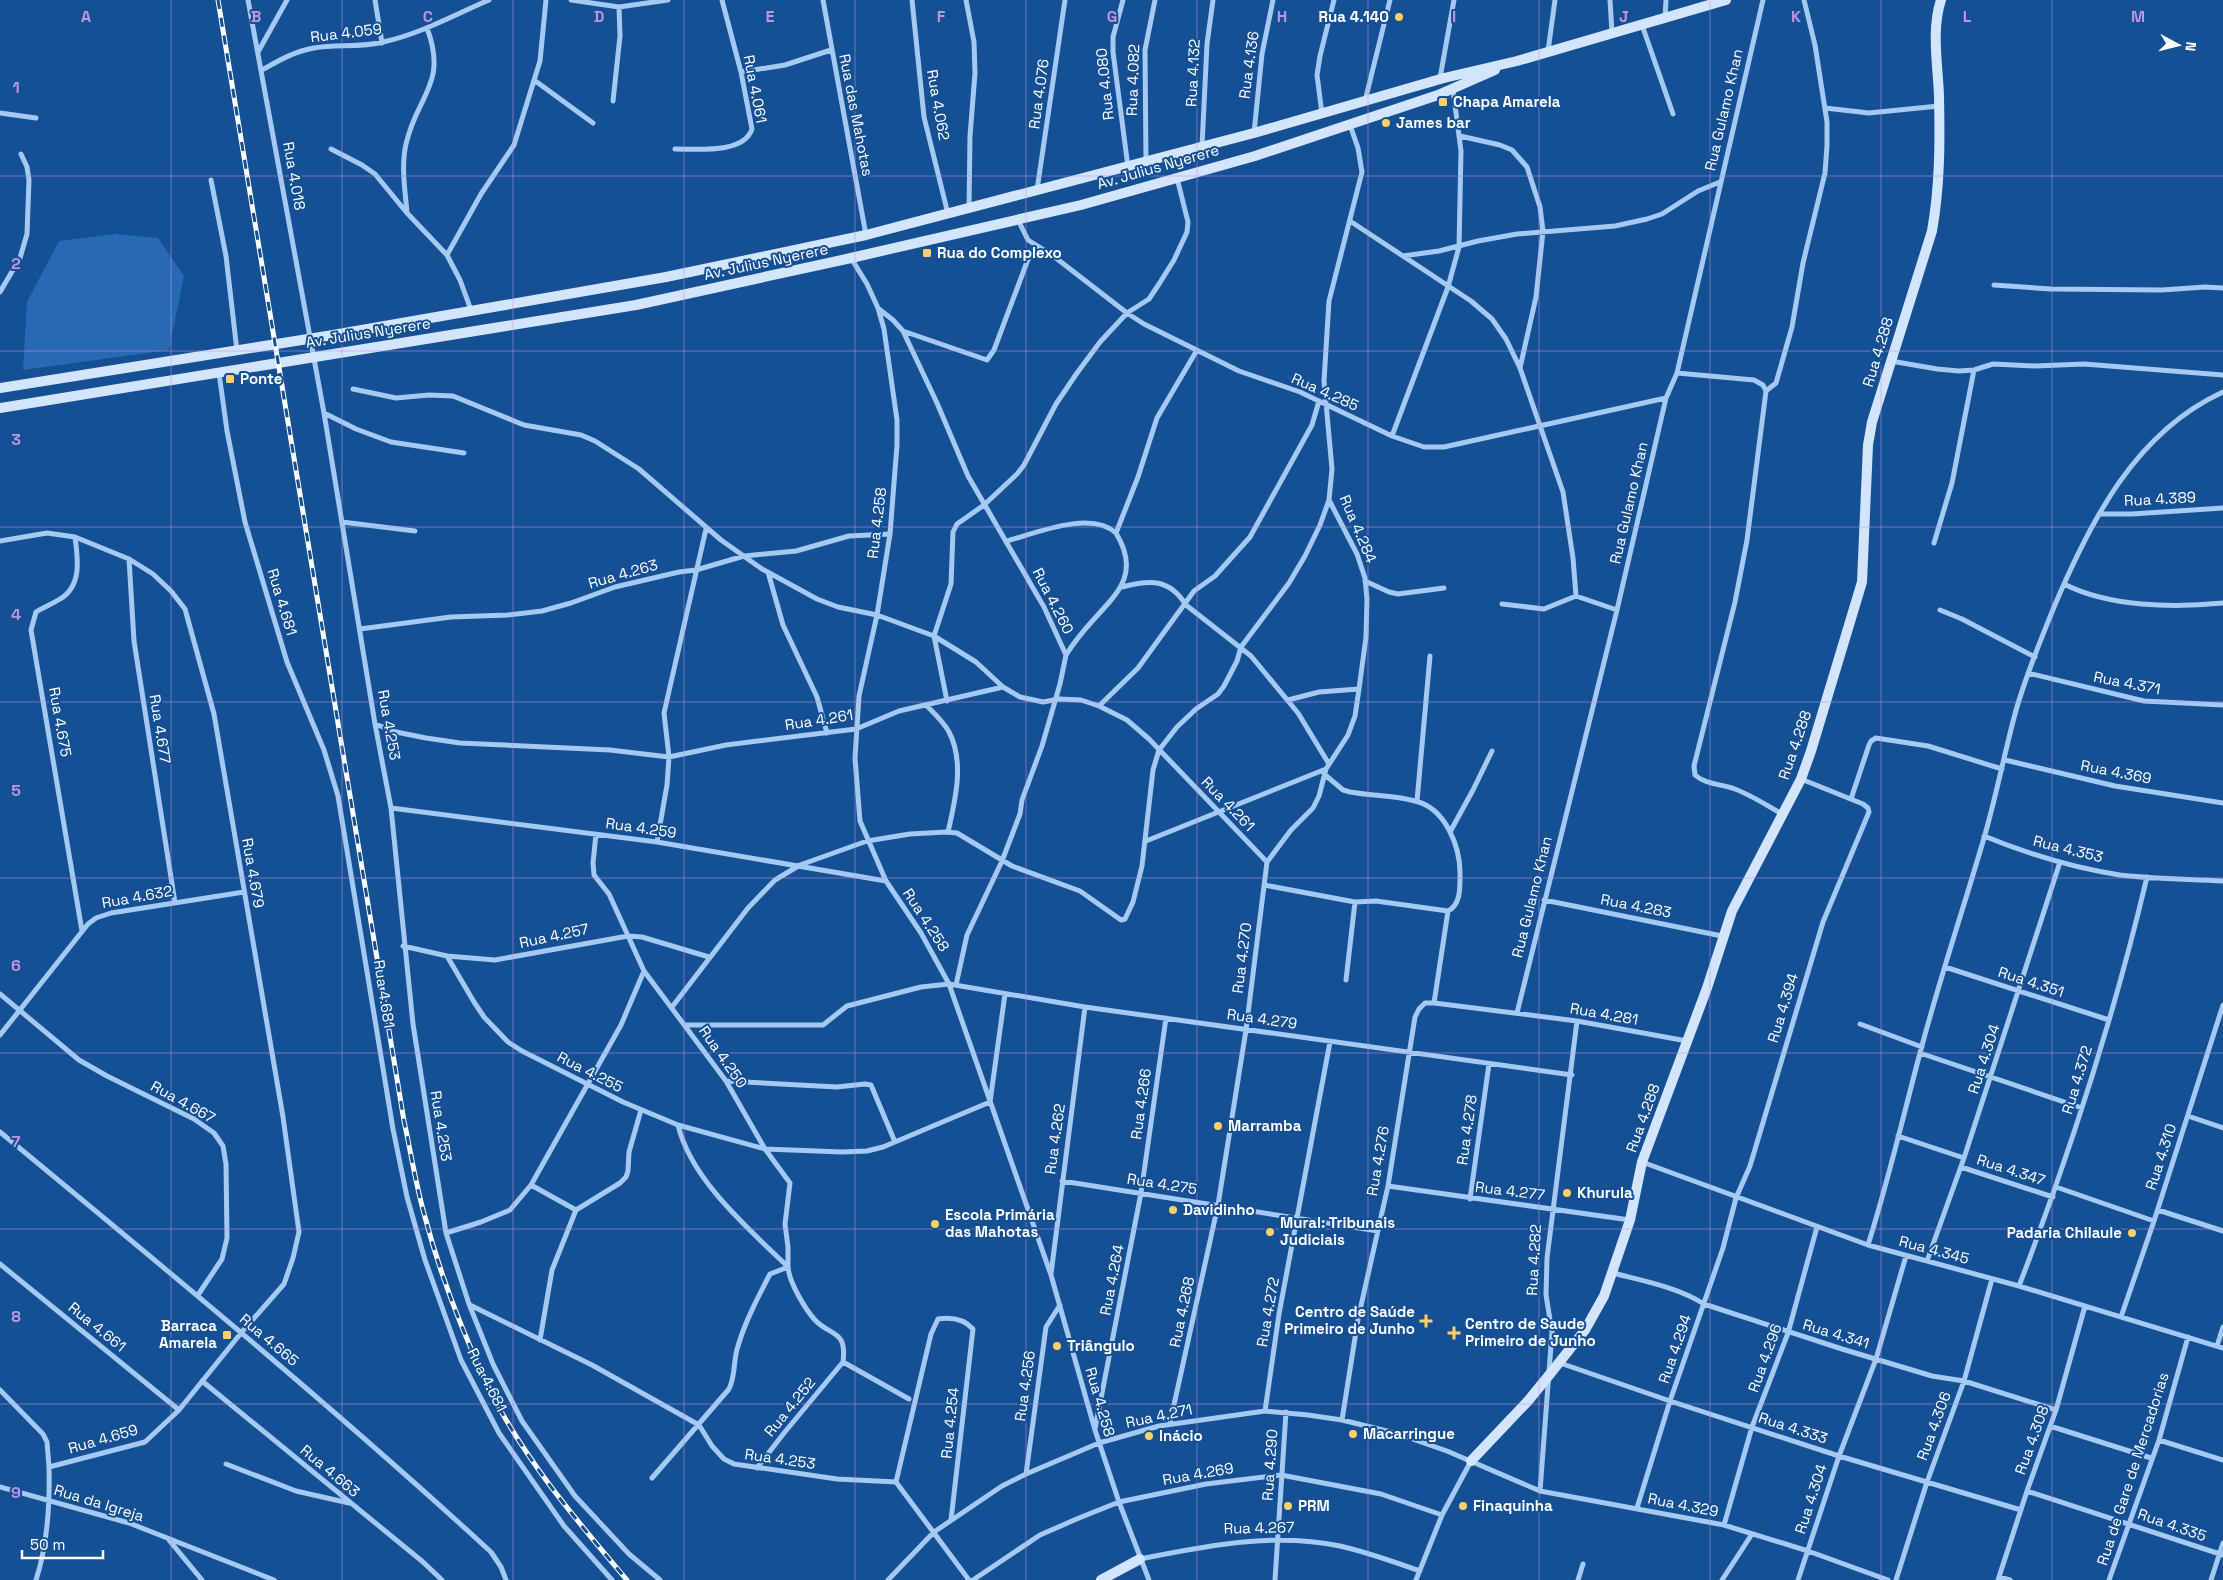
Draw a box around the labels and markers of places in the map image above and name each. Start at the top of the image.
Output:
place label: Rua 4.140 [1319,7,1389,26]
marker: Rua 4.140 [1393,11,1405,23]
place label: Chapa Amarela [1453,92,1561,111]
marker: Chapa Amarela [1437,96,1449,108]
place label: James bar [1396,113,1471,132]
marker: James bar [1380,117,1392,129]
place label: Rua do Complexo [937,243,1062,262]
marker: Rua do Complexo [921,247,933,259]
place label: Ponte [240,369,283,388]
marker: Ponte [224,373,236,385]
place label: Marramba [1228,1116,1302,1135]
marker: Marramba [1212,1120,1224,1132]
place label: Khurula [1577,1183,1633,1202]
marker: Khurula [1561,1187,1573,1199]
place label: Davidinho [1183,1200,1255,1219]
marker: Davidinho [1167,1204,1179,1216]
place label: Escola Primária das Mahotas [945,1205,1055,1241]
place label: Mural: Tribunais Judiciais [1280,1213,1395,1249]
marker: Escola Primária das Mahotas [929,1218,941,1230]
place label: Padaria Chilaule [2007,1223,2122,1242]
marker: Mural: Tribunais Judiciais [1264,1226,1276,1238]
marker: Padaria Chilaule [2126,1227,2138,1239]
place label: Centro de Saúde Primeiro de Junho [1284,1302,1415,1338]
marker: Centro de Saúde Primeiro de Junho [1419,1314,1433,1328]
place label: Centro de Saude Primeiro de Junho [1465,1314,1596,1350]
place label: Barraca Amarela [159,1316,217,1352]
marker: Centro de Saude Primeiro de Junho [1447,1326,1461,1340]
marker: Barraca Amarela [221,1329,233,1341]
place label: Triângulo [1067,1336,1135,1355]
marker: Triângulo [1051,1340,1063,1352]
place label: Macarringue [1363,1424,1455,1443]
place label: Inácio [1159,1426,1203,1445]
marker: Macarringue [1347,1428,1359,1440]
marker: Inácio [1143,1430,1155,1442]
place label: PRM [1298,1496,1330,1515]
place label: Finaquinha [1473,1496,1553,1515]
marker: PRM [1282,1500,1294,1512]
marker: Finaquinha [1457,1500,1469,1512]

